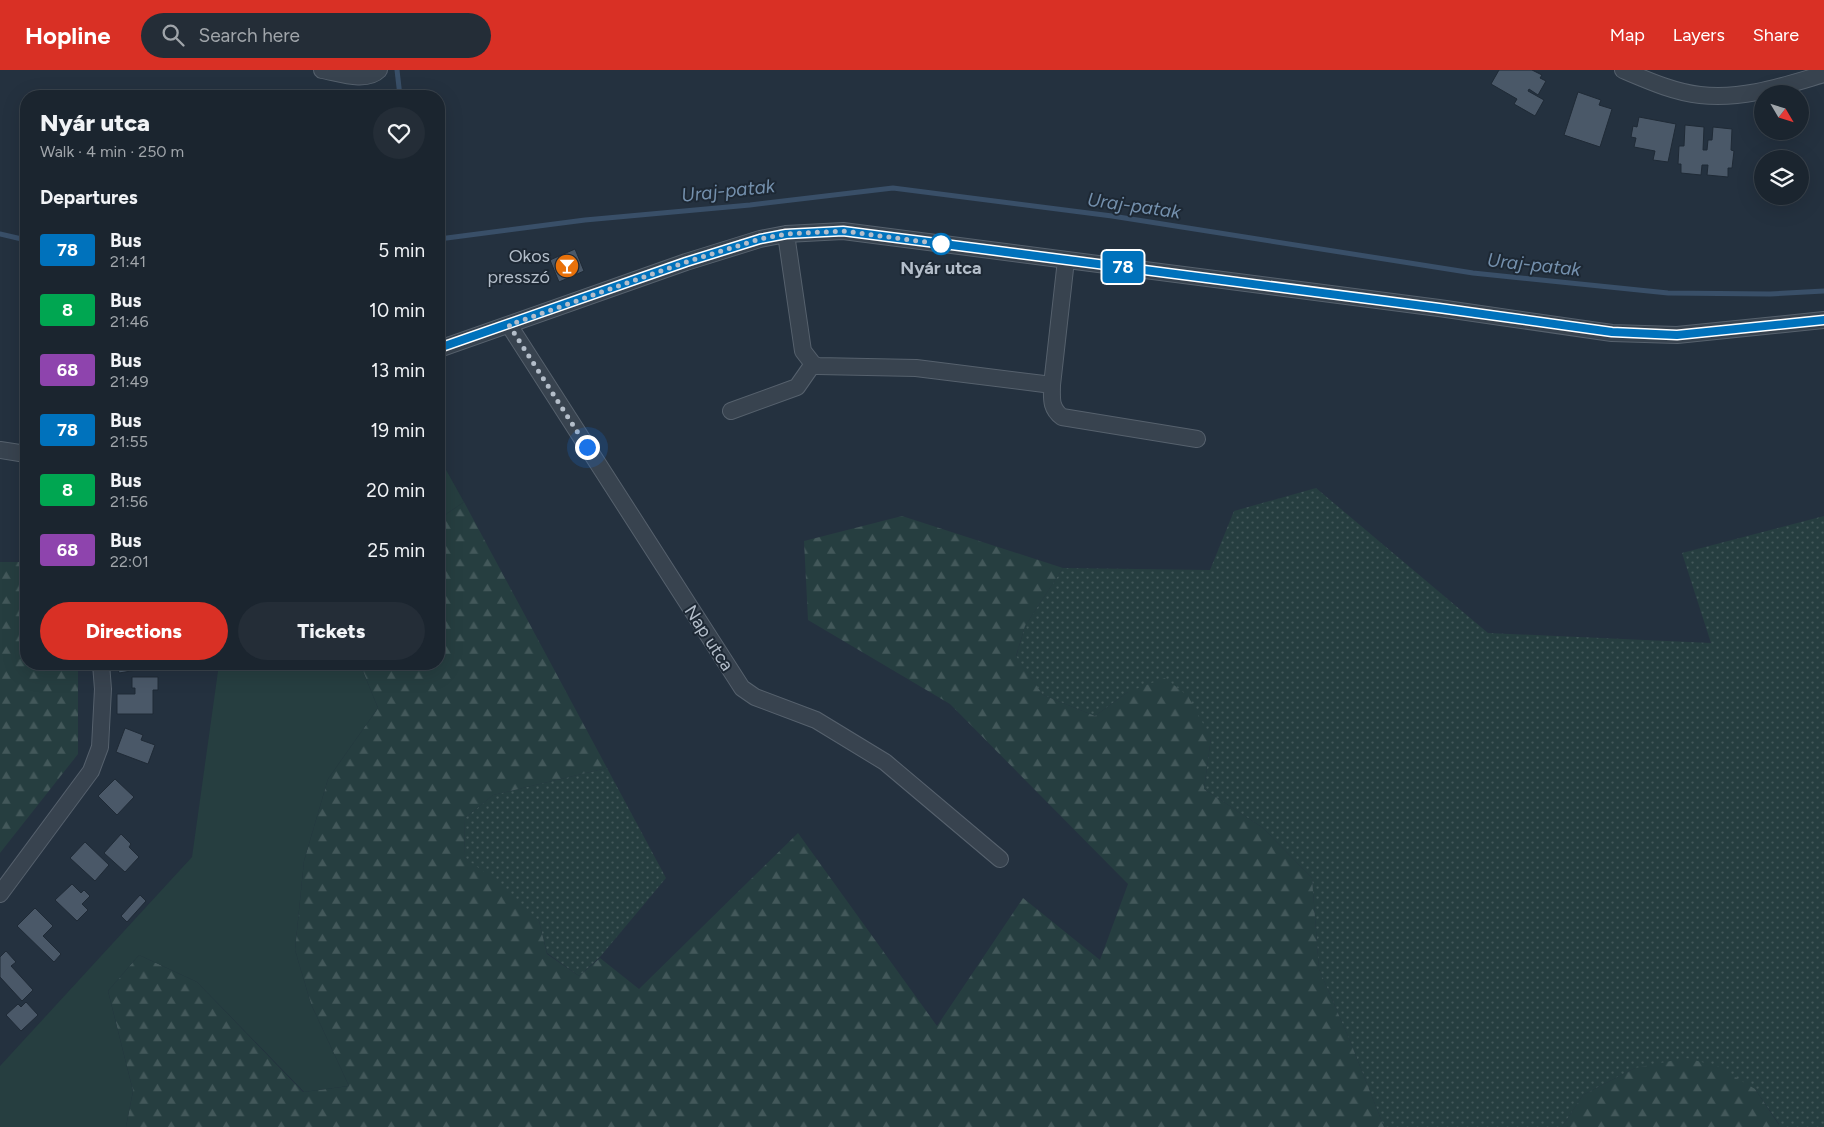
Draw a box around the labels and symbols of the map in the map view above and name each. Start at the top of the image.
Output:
north arrow [1754,85,1809,140]
water label: Uraj-patak [680,174,777,207]
water label: Uraj-patak [1086,188,1183,224]
marker: Nyár utca [930,233,952,255]
place label: Okos presszó [487,245,550,288]
water label: Uraj-patak [1486,248,1583,281]
line badge: 78 [1100,251,1146,283]
bar icon: Okos presszó [554,253,580,279]
place label: Nyár utca [900,257,982,279]
your location [575,435,600,460]
street label: Nap utca [680,601,738,675]

